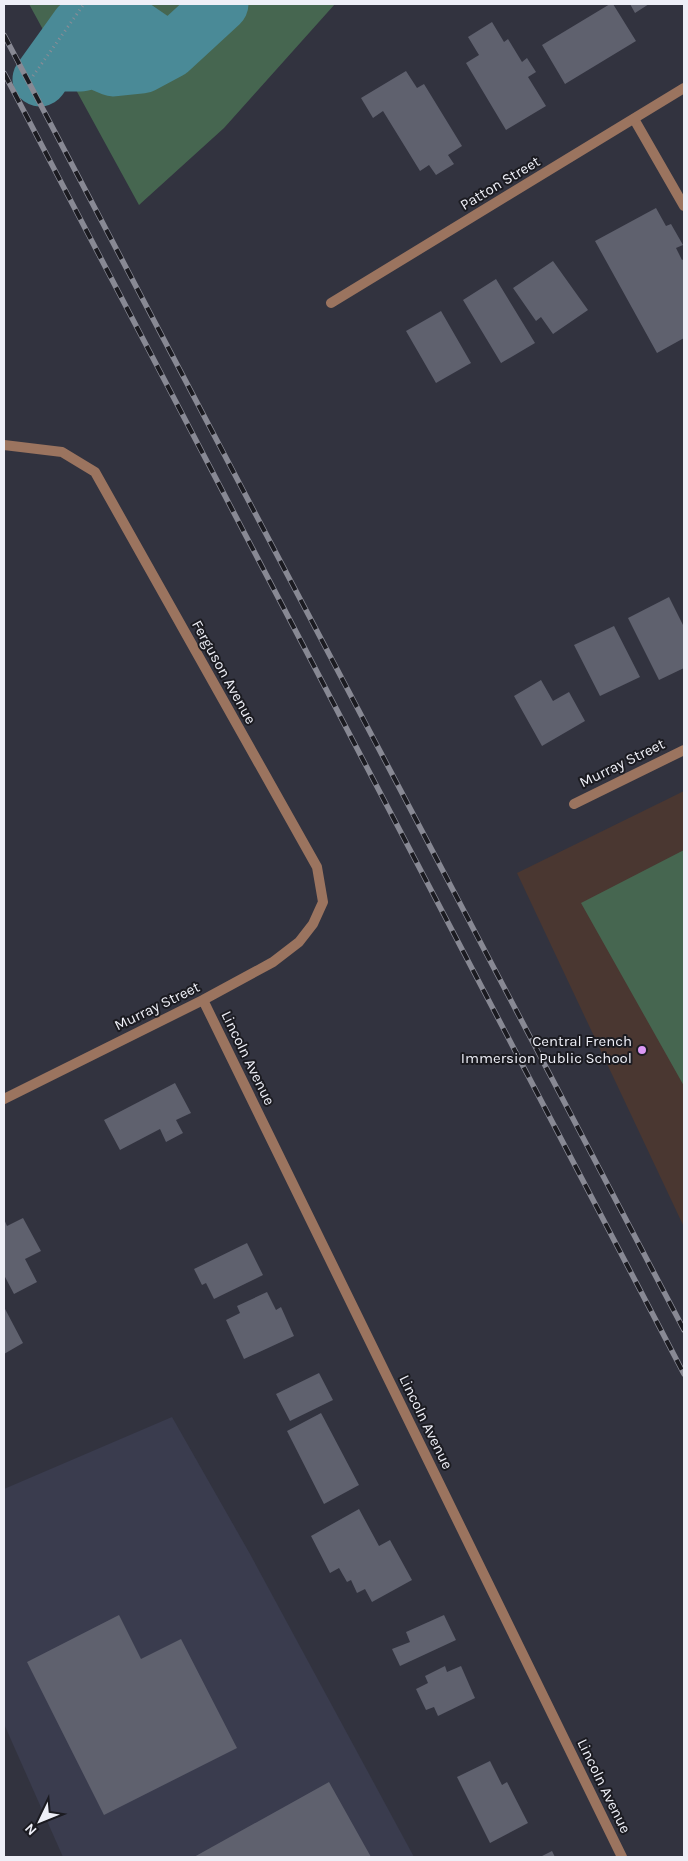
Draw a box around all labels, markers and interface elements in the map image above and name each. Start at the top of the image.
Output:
street label: Patton Street [457,152,543,214]
street label: Ferguson Avenue [188,617,260,727]
street label: Murray Street [576,734,668,791]
street label: Murray Street [111,977,203,1034]
street label: Lincoln Avenue [217,1008,279,1108]
place label: Central French Immersion Public School [461,1032,632,1067]
marker: Central French Immersion Public School [636,1044,648,1056]
street label: Lincoln Avenue [395,1372,457,1472]
street label: Lincoln Avenue [573,1736,635,1836]
north arrow [15,1796,65,1846]
text: N [21,1820,41,1839]

